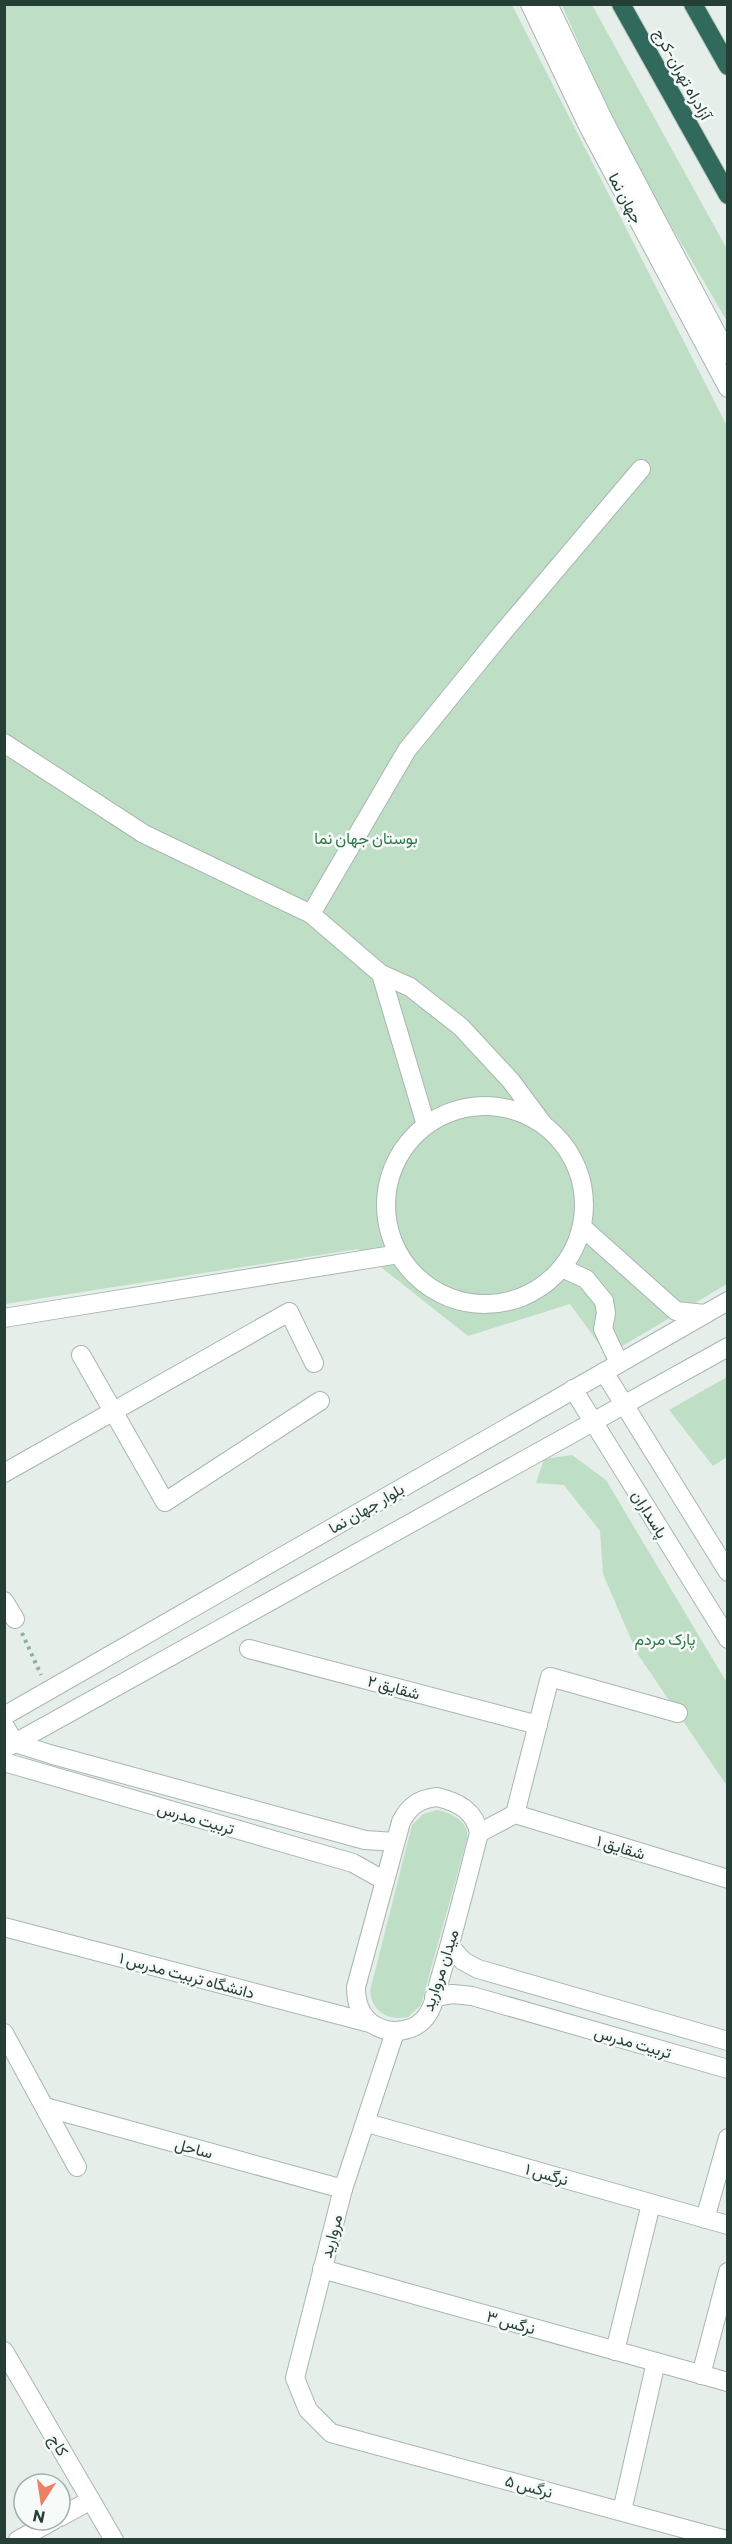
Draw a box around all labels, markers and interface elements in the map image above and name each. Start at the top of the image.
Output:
street label: آزادراه تهران-کرج [648,25,717,125]
street label: جهان نما [603,169,648,228]
park label: بوستان جهان نما [314,828,418,849]
street label: بلوار جهان نما [325,1478,408,1538]
street label: پاسداران [626,1486,673,1543]
park label: پارک مردم [635,1629,695,1651]
street label: شقایق ۲ [365,1670,422,1705]
street label: تربیت مدرس [155,1797,237,1840]
street label: شقایق ۱ [594,1830,648,1865]
street label: میدان مروارید [417,1927,464,2014]
street label: ۱ دانشگاه تربیت مدرس [117,1947,257,2004]
street label: تربیت مدرس [592,2021,674,2064]
street label: ساحل [173,2133,215,2164]
street label: نرگس ۱ [523,2158,571,2191]
street label: مروارید [316,2212,347,2260]
street label: نرگس ۳ [484,2306,538,2339]
street label: کاج [43,2430,73,2461]
street label: ۵ نرگس [503,2470,555,2503]
north arrow [12,2472,72,2532]
text: N [31,2507,47,2528]

